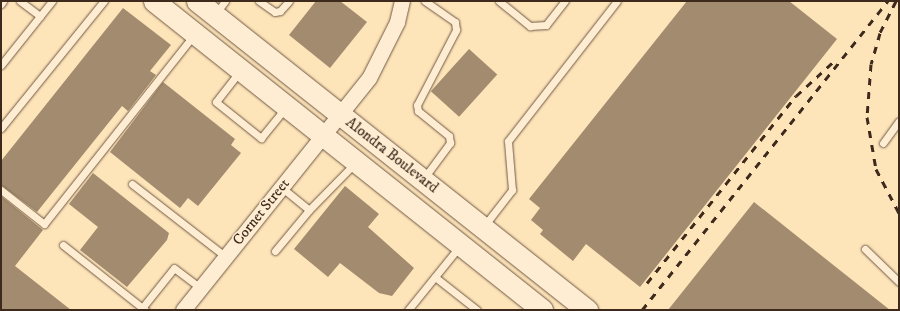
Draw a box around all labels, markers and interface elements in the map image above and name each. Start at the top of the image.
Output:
street label: Alondra Boulevard [342,113,442,197]
street label: Cornet Street [229,175,293,249]

